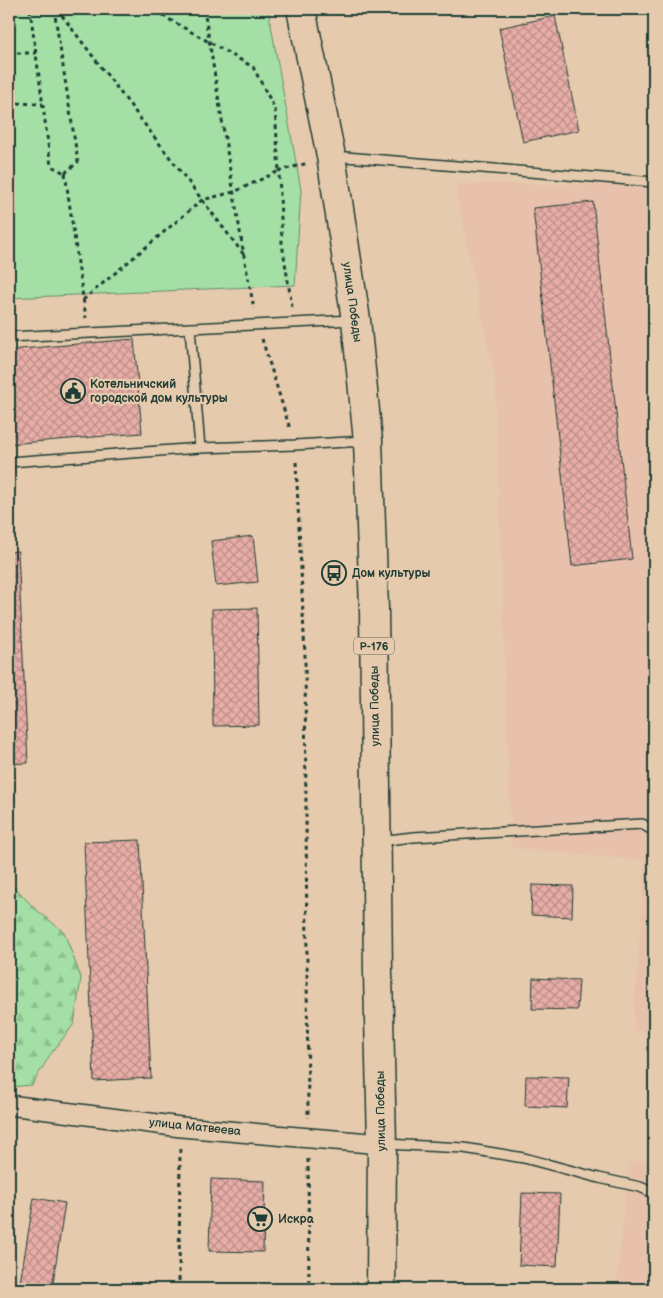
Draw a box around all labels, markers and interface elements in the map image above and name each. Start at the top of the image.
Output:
street label: улица Победы [339,261,365,343]
place label: Котельничский городской дом культуры [90,377,228,406]
public building icon: Котельничский городской дом культуры [60,378,86,404]
bus stop icon: Дом культуры [321,560,347,586]
place label: Дом культуры [352,566,431,581]
road number: Р-176 [354,637,394,654]
street label: улица Победы [367,665,383,747]
street label: улица Победы [373,1070,389,1152]
street label: улица Матвеева [148,1115,242,1139]
supermarket icon: Искра [247,1206,273,1232]
place label: Искра [278,1212,315,1227]

